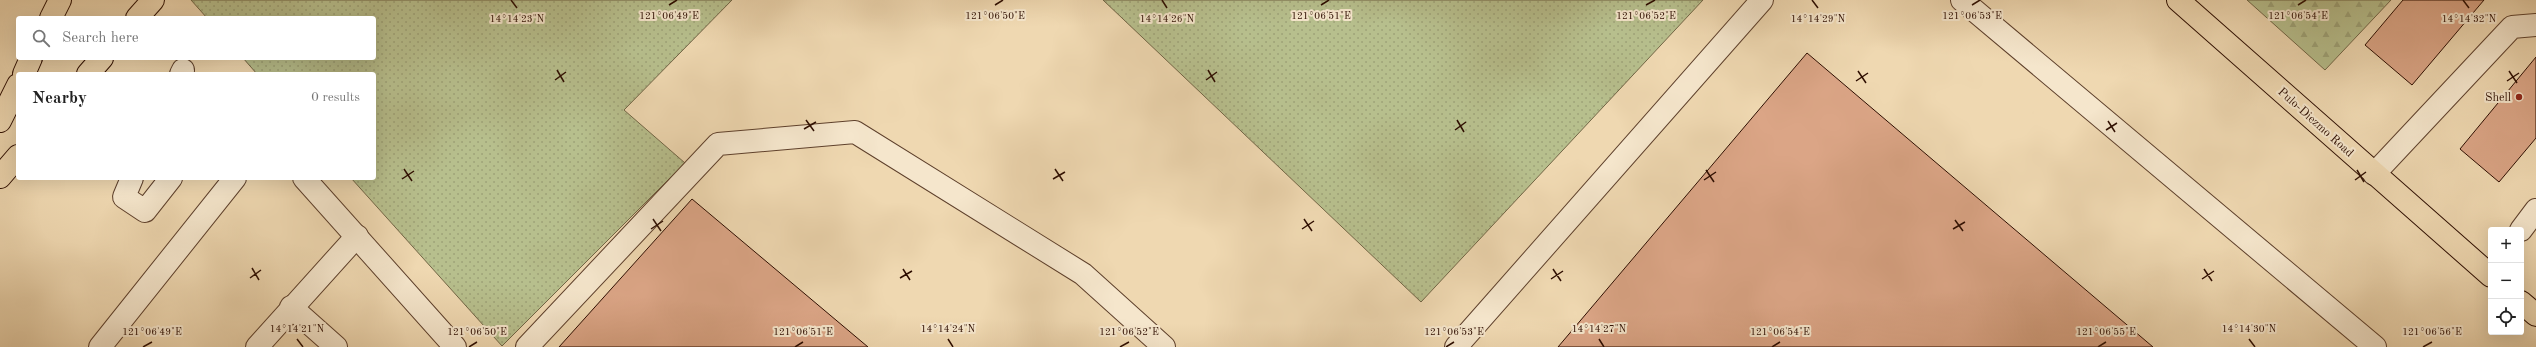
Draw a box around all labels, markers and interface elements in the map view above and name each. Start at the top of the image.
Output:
text: 121°06'49"E [639,11,699,21]
text: 121°06'50"E [965,11,1025,21]
text: 121°06'51"E [1291,11,1351,21]
text: 121°06'52"E [1616,11,1676,21]
text: 121°06'53"E [1942,11,2002,21]
text: 121°06'54"E [2268,11,2328,21]
text: 14°14'23"N [490,14,545,24]
text: 14°14'26"N [1140,14,1195,24]
text: 14°14'29"N [1791,14,1846,24]
text: 14°14'32"N [2442,14,2497,24]
search box [16,16,376,60]
icon: search [30,27,52,49]
text: Search here [62,31,139,46]
street label: Pulo-Diezmo Road [2275,86,2355,160]
text: Nearby [32,90,87,107]
text: 0 results [311,91,360,104]
place label: Shell [2485,92,2511,104]
marker: Shell [2514,92,2524,102]
map controls [2488,227,2524,335]
button: + [2488,227,2524,263]
button: − [2488,263,2524,299]
button: locate [2488,299,2524,335]
text: 14°14'21"N [270,324,325,334]
text: 14°14'24"N [921,324,976,334]
text: 14°14'27"N [1572,324,1627,334]
text: 14°14'30"N [2222,324,2277,334]
text: 121°06'49"E [122,327,182,337]
text: 121°06'50"E [447,327,507,337]
text: 121°06'51"E [773,327,833,337]
text: 121°06'52"E [1099,327,1159,337]
text: 121°06'53"E [1424,327,1484,337]
text: 121°06'54"E [1750,327,1810,337]
text: 121°06'55"E [2076,327,2136,337]
text: 121°06'56"E [2402,327,2462,337]

